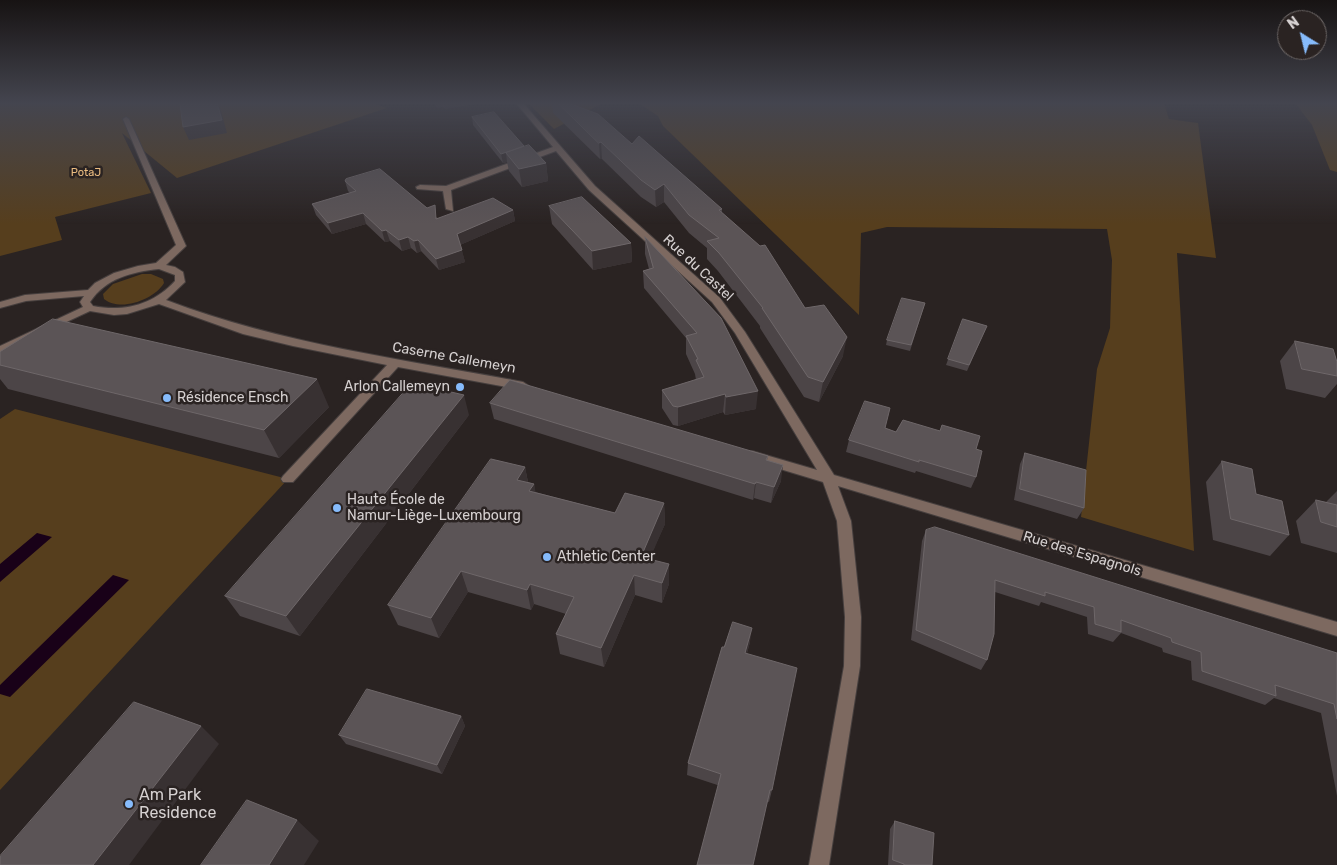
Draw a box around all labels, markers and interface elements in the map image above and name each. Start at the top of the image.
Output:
north arrow [1277,10,1327,60]
text: N [1284,13,1303,33]
park label: PotaJ [71,166,101,180]
street label: Rue du Castel [659,231,737,305]
street label: Caserne Callemeyn [391,339,517,377]
place label: Arlon Callemeyn [344,379,450,395]
marker: Arlon Callemeyn [454,381,466,393]
place label: Résidence Ensch [177,390,288,406]
marker: Résidence Ensch [161,392,173,404]
place label: Haute École de Namur-Liège-Luxembourg [347,492,521,524]
marker: Haute École de Namur-Liège-Luxembourg [331,502,343,514]
street label: Rue des Espagnols [1021,528,1143,580]
place label: Athletic Center [557,549,655,565]
marker: Athletic Center [541,551,553,563]
place label: Am Park Residence [139,785,216,823]
marker: Am Park Residence [123,798,135,810]

